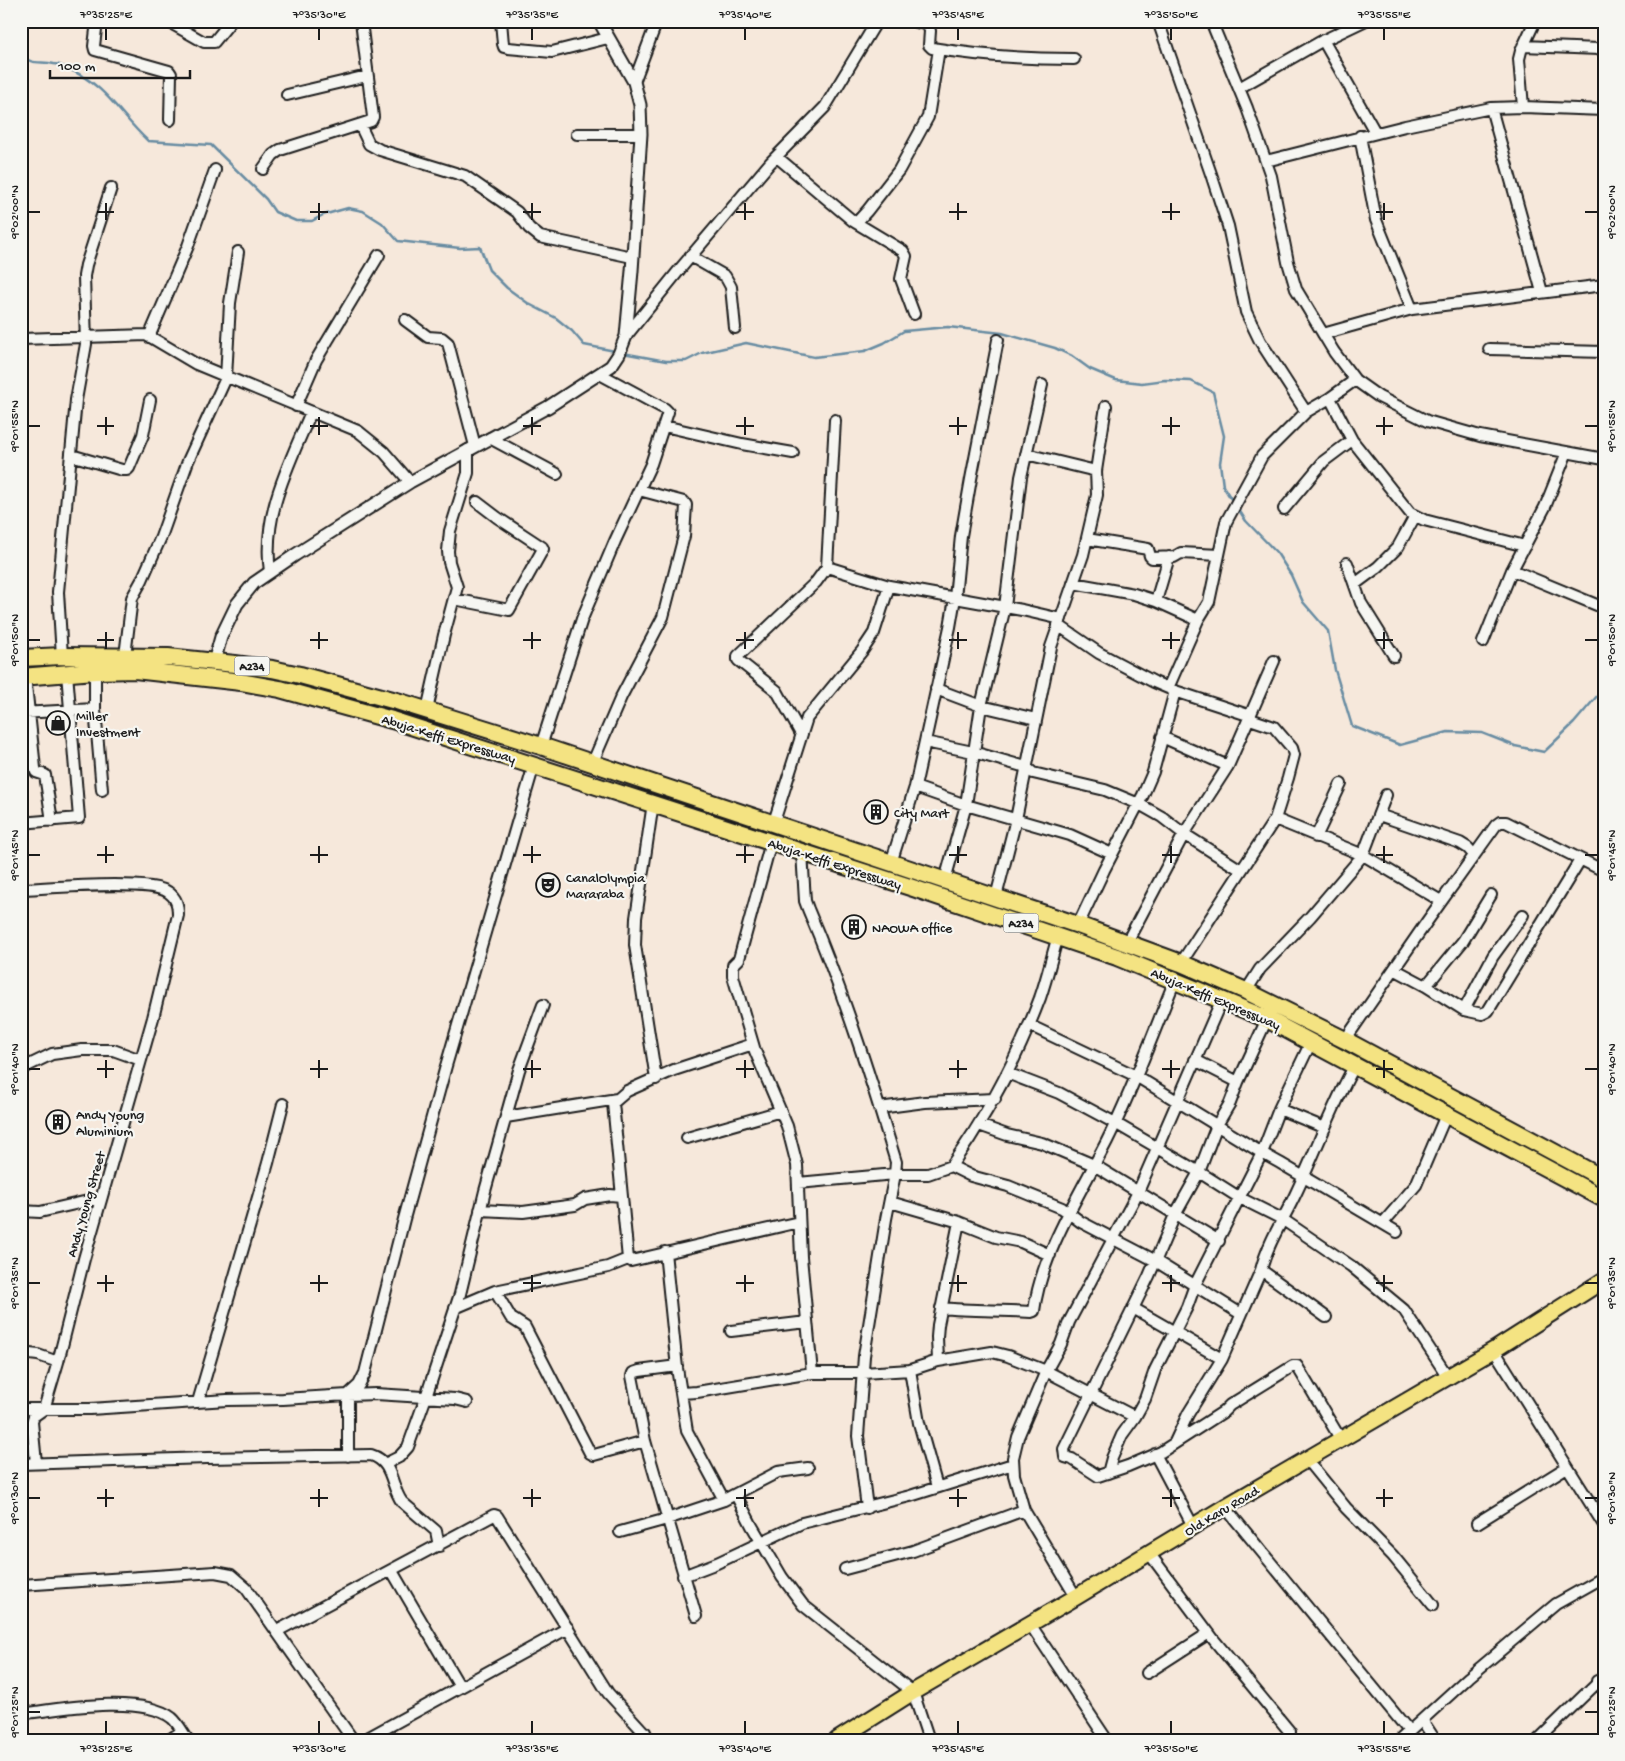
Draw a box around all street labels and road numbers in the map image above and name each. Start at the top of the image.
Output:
road number: A234 [234,656,270,676]
street label: Abuja-Keffi Expressway [379,712,517,769]
street label: Abuja-Keffi Expressway [765,836,903,895]
road number: A234 [1004,914,1038,932]
street label: Abuja-Keffi Expressway [1148,965,1283,1035]
street label: Andy Young Street [64,1149,111,1259]
street label: Old Karu Road [1182,1482,1264,1541]

